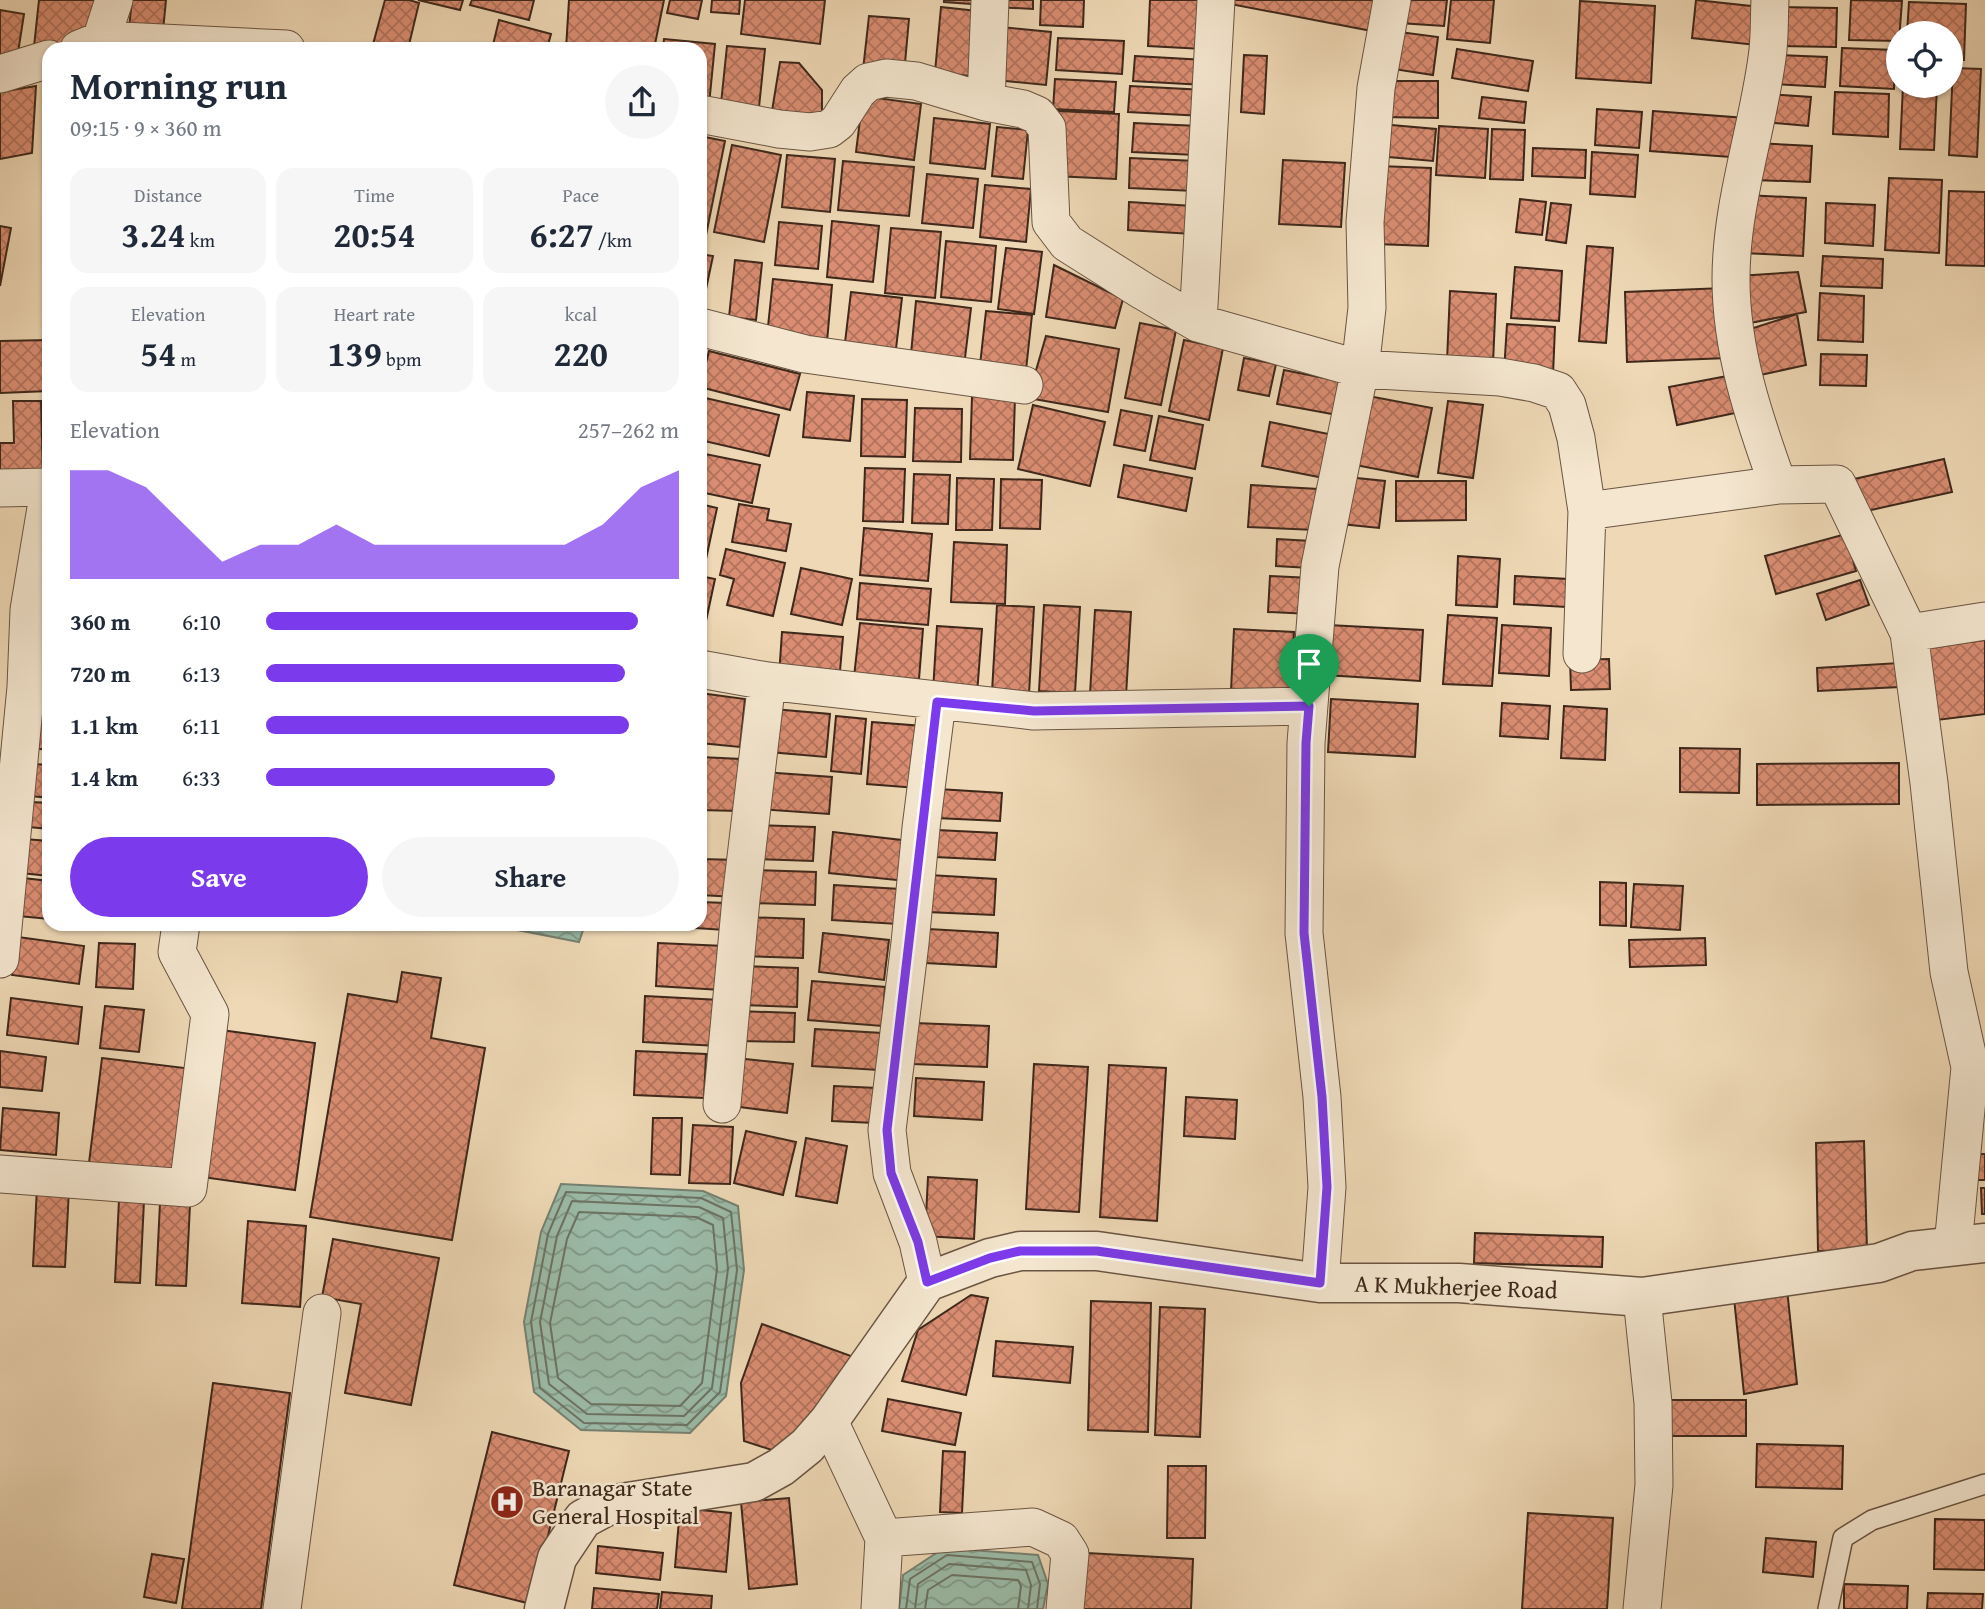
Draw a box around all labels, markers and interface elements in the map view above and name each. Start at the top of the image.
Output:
map controls [1886,21,1963,98]
button: locate [1886,21,1963,98]
text: Morning run [70,57,287,113]
button: share [605,65,679,139]
text: 09:15 · 9 × 360 m [70,111,222,144]
text: Distance [134,181,202,209]
text: Time [354,181,395,209]
text: Pace [563,181,599,209]
text: 3.24 [121,209,186,260]
text: 20:54 [333,209,416,260]
text: 6:27 [530,209,594,260]
text: km [186,226,215,254]
text: /km [594,226,632,254]
text: Elevation [131,300,205,328]
text: Heart rate [334,300,415,328]
text: kcal [565,300,597,328]
text: 54 [140,328,176,379]
text: 139 [327,328,382,379]
text: 220 [554,328,608,379]
text: m [176,345,196,373]
text: bpm [382,345,422,373]
text: Elevation [70,413,160,446]
text: 257–262 m [578,413,679,446]
text: 360 m [70,605,131,638]
text: 6:10 [182,605,221,638]
pin [1279,634,1339,706]
icon: arrive [1290,645,1328,683]
text: 720 m [70,657,131,690]
text: 6:13 [182,657,221,690]
text: 1.1 km [70,709,138,742]
text: 6:11 [182,709,221,742]
text: 1.4 km [70,761,138,794]
text: 6:33 [182,761,221,794]
button: Save [70,837,368,917]
button: Share [382,837,679,917]
street label: A K Mukherjee Road [1354,1265,1558,1308]
place label: Baranagar State General Hospital [532,1470,699,1533]
hospital icon: Baranagar State General Hospital [488,1483,526,1521]

